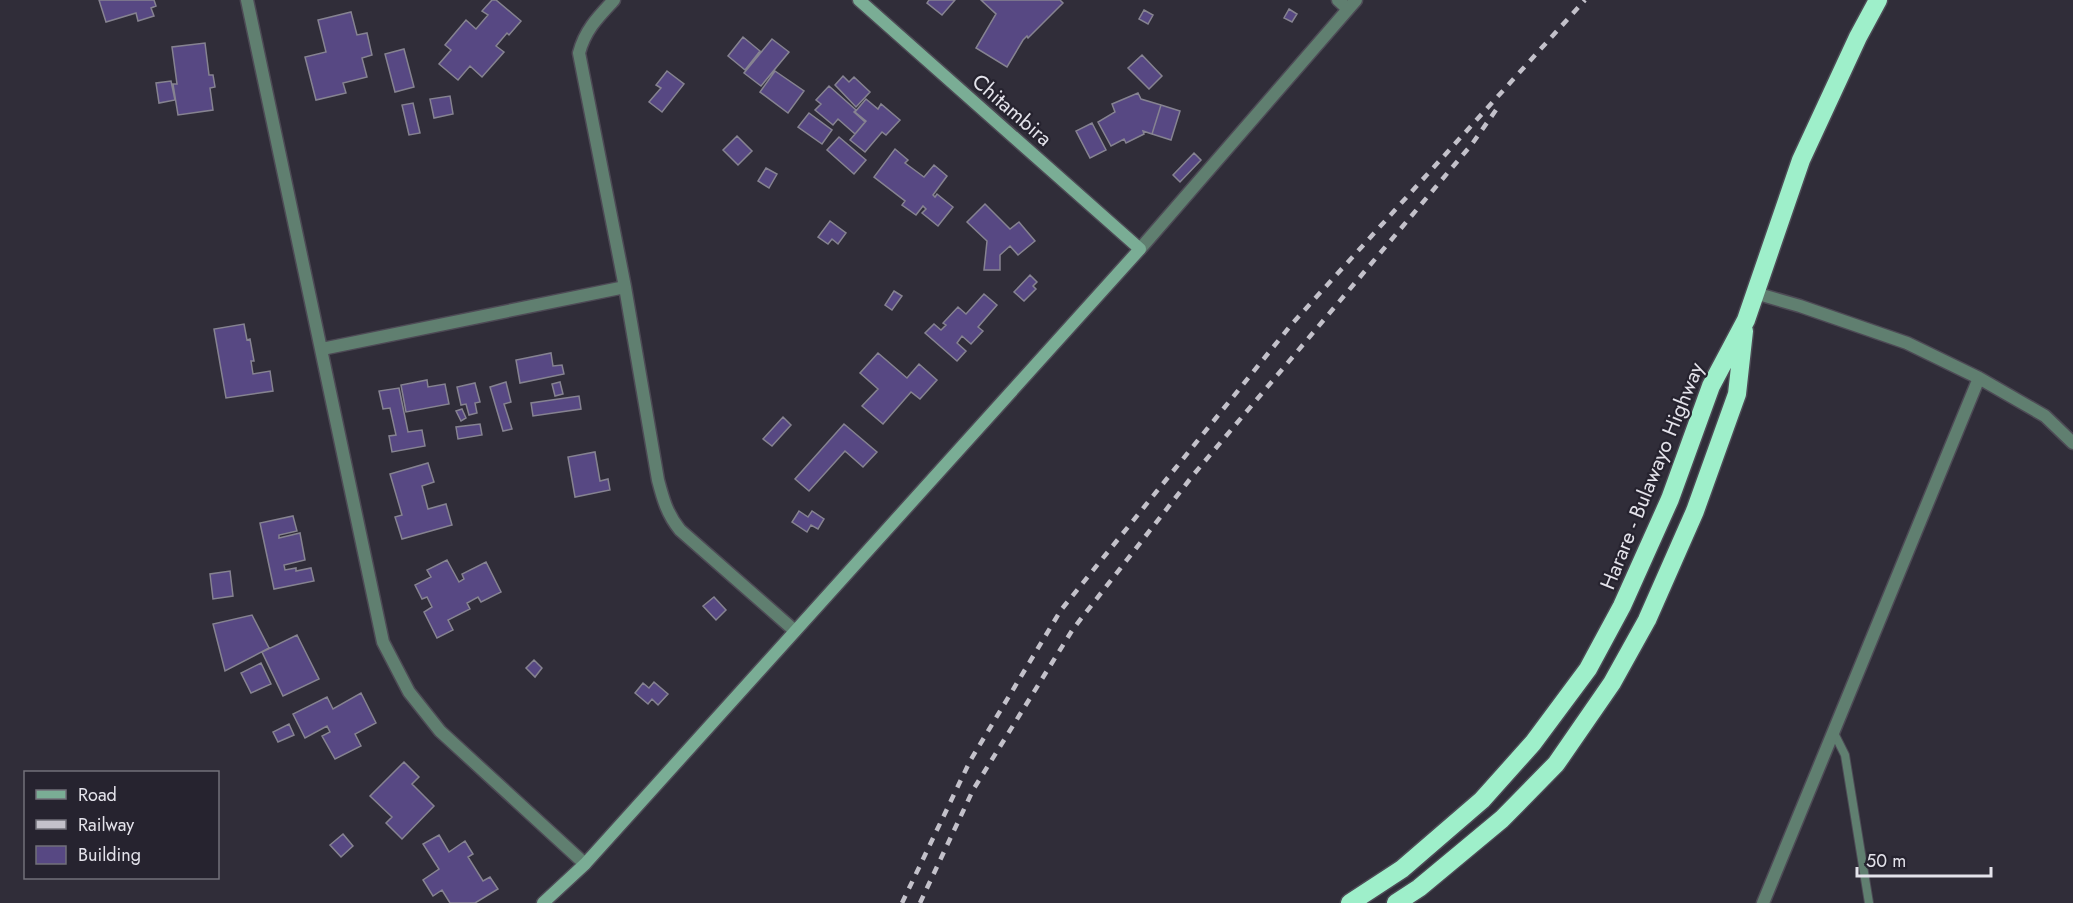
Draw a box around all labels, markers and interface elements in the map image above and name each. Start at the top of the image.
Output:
street label: Chitambira [966,67,1058,153]
street label: Harare - Bulawayo Highway [1593,357,1712,594]
legend [24,771,219,879]
text: Road [78,782,117,808]
text: Railway [78,812,134,838]
scale bar [1857,840,1990,878]
text: Building [78,842,141,868]
text: 50 m [1866,848,1906,874]

